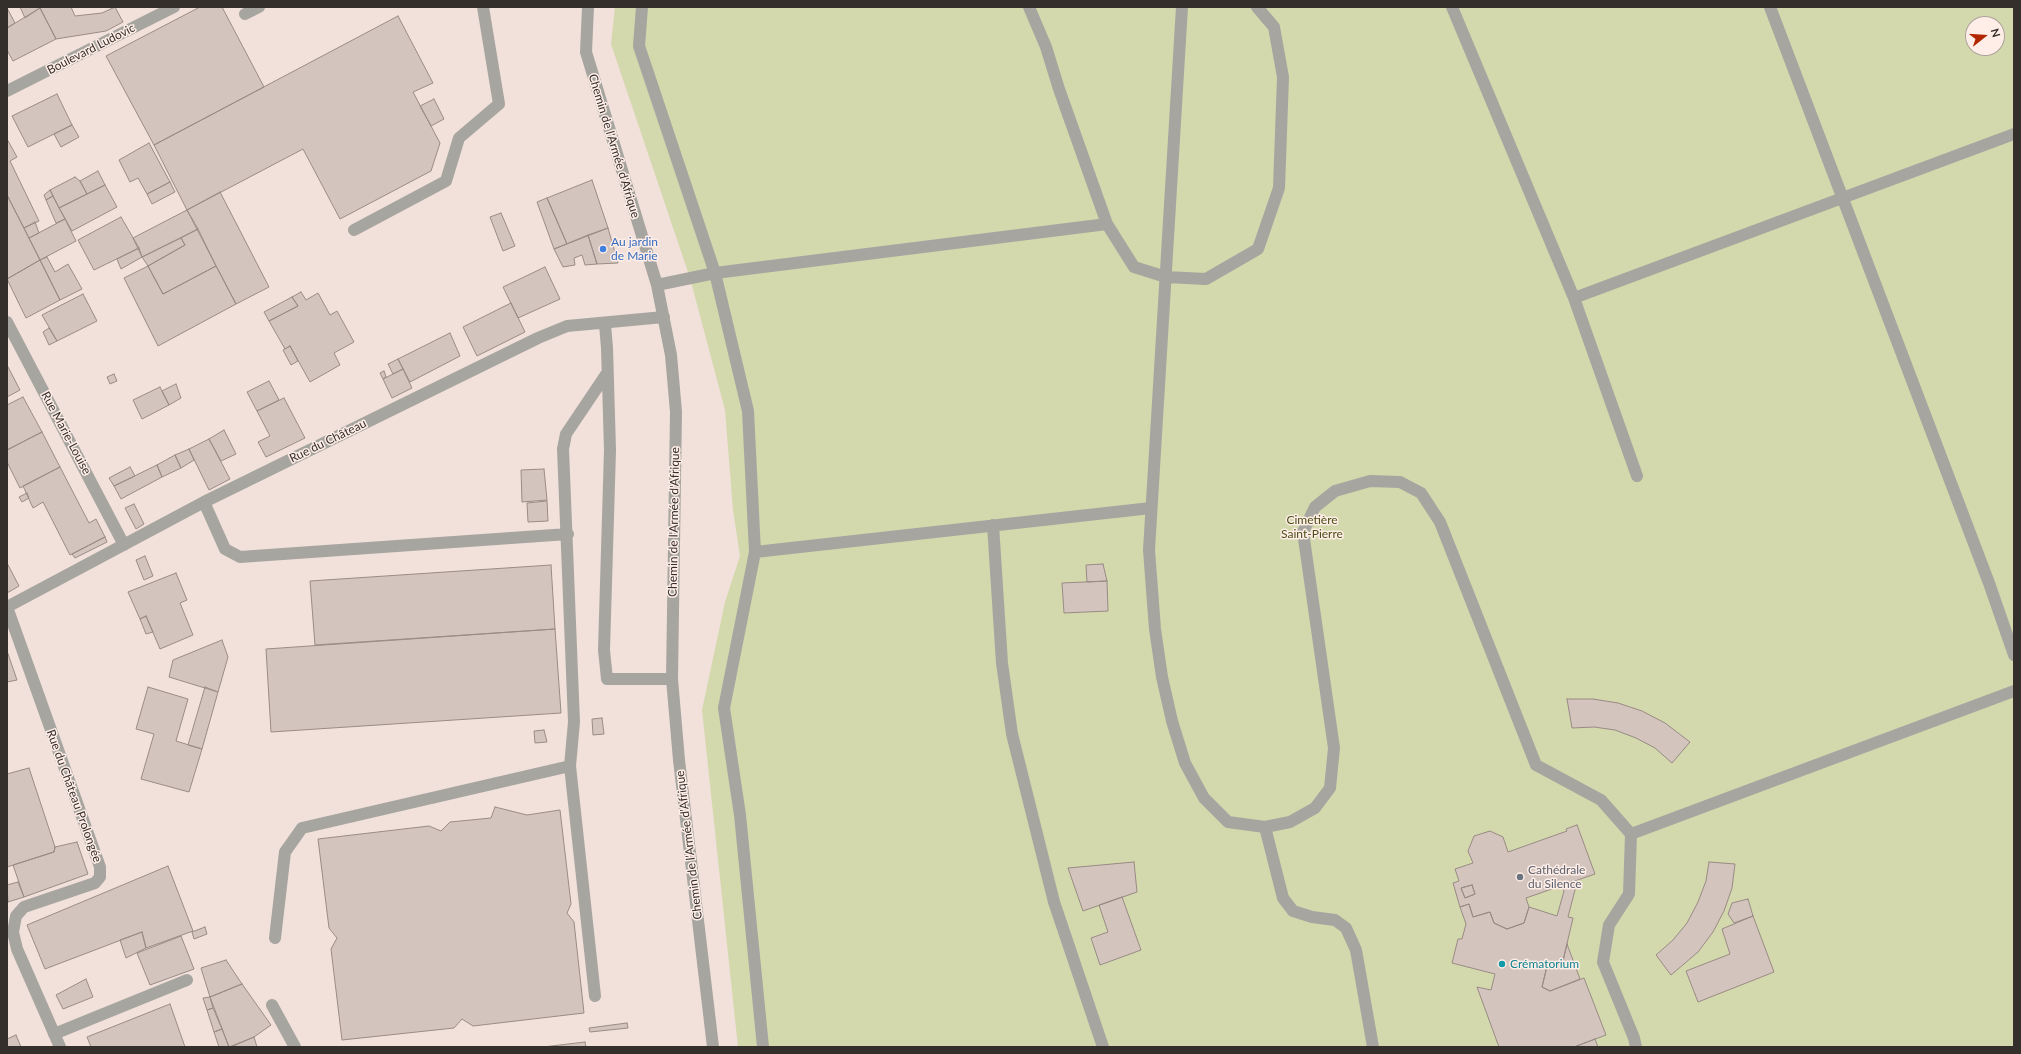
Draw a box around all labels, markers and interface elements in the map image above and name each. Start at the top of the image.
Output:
north arrow [1965,16,2005,56]
street label: Boulevard Ludovic [45,21,137,77]
text: N [1989,27,2003,39]
street label: Chemin de l'Armée d'Afrique [585,72,643,220]
place label: Au jardin de Marie [611,235,658,263]
marker: Au jardin de Marie [598,244,608,254]
street label: Rue Marie-Louise [38,389,94,477]
street label: Rue du Château [287,416,369,466]
street label: Chemin de l'Armée d'Afrique [665,447,683,597]
park label: Cimetière Saint-Pierre [1281,513,1343,541]
street label: Rue du Château Prolongée [43,728,105,864]
street label: Chemin de l'Armée d'Afrique [673,770,705,920]
place label: Cathédrale du Silence [1528,863,1585,891]
marker: Cathédrale du Silence [1515,872,1525,882]
place label: Crématorium [1510,957,1579,971]
marker: Crématorium [1497,959,1507,969]

